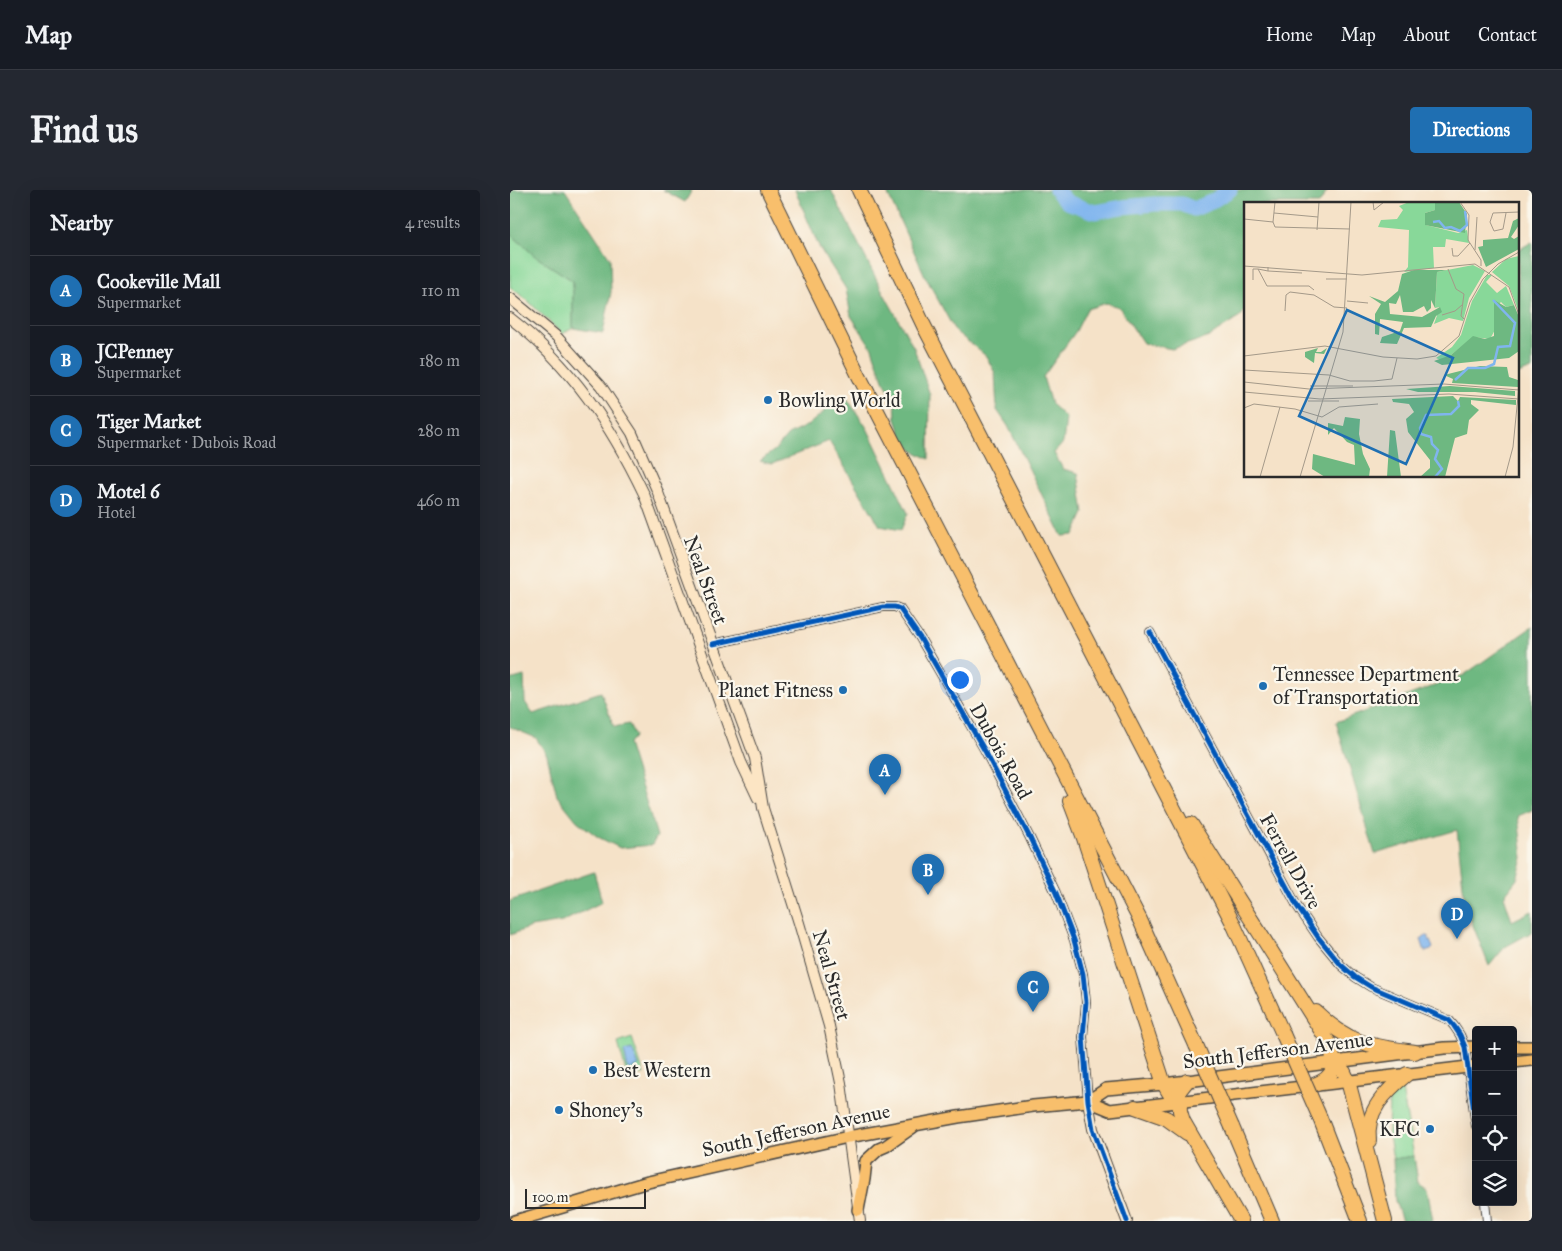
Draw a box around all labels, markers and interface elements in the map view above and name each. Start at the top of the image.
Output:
text: Map [25,20,72,50]
text: Home [1266,24,1313,46]
text: Map [1341,24,1376,46]
text: About [1404,24,1450,46]
text: Contact [1478,24,1537,46]
button: Directions [1410,107,1532,153]
text: Find us [30,109,138,152]
inset map [1244,202,1519,478]
text: Nearby [50,210,113,236]
text: 4 results [405,213,460,232]
text: Cookeville Mall [97,270,220,293]
text: A [61,281,71,300]
text: 110 m [421,281,460,300]
text: Supermarket [97,293,181,312]
text: JCPenney [97,340,173,363]
text: B [61,351,71,370]
text: 180 m [419,351,460,370]
text: Supermarket [97,363,181,382]
place label: Bowling World [778,388,901,413]
marker: Bowling World [762,394,774,406]
text: Tiger Market [97,410,201,433]
text: C [61,421,71,440]
text: 280 m [417,421,460,440]
text: Supermarket · Dubois Road [97,433,276,452]
text: Motel 6 [97,480,160,503]
text: D [60,491,72,510]
text: 460 m [417,491,460,510]
text: Hotel [97,503,135,522]
street label: Neal Street [679,532,733,628]
place label: Tennessee Department of Transportation [1273,662,1459,709]
your location [947,667,973,693]
place label: Planet Fitness [718,678,833,702]
marker: Tennessee Department of Transportation [1257,680,1269,692]
marker: Planet Fitness [837,684,849,696]
street label: Dubois Road [965,699,1037,803]
pin: A [869,754,901,795]
street label: Ferrell Drive [1255,809,1327,913]
pin: B [912,854,944,895]
pin: D [1441,898,1473,939]
street label: Neal Street [808,927,856,1023]
pin: C [1017,971,1049,1012]
street label: South Jefferson Avenue [1182,1026,1375,1075]
map controls [1472,1026,1517,1206]
button: + [1472,1026,1517,1071]
place label: Best Western [603,1058,711,1082]
marker: Best Western [587,1064,599,1076]
button: − [1472,1071,1517,1116]
place label: Shoney's [569,1098,643,1122]
street label: South Jefferson Avenue [700,1098,892,1163]
marker: Shoney's [553,1104,565,1116]
button: locate [1472,1116,1517,1161]
place label: KFC [1379,1117,1420,1141]
marker: KFC [1424,1123,1436,1135]
button: layers [1472,1161,1517,1206]
scale bar [525,1186,646,1209]
text: 100 m [532,1189,569,1206]

